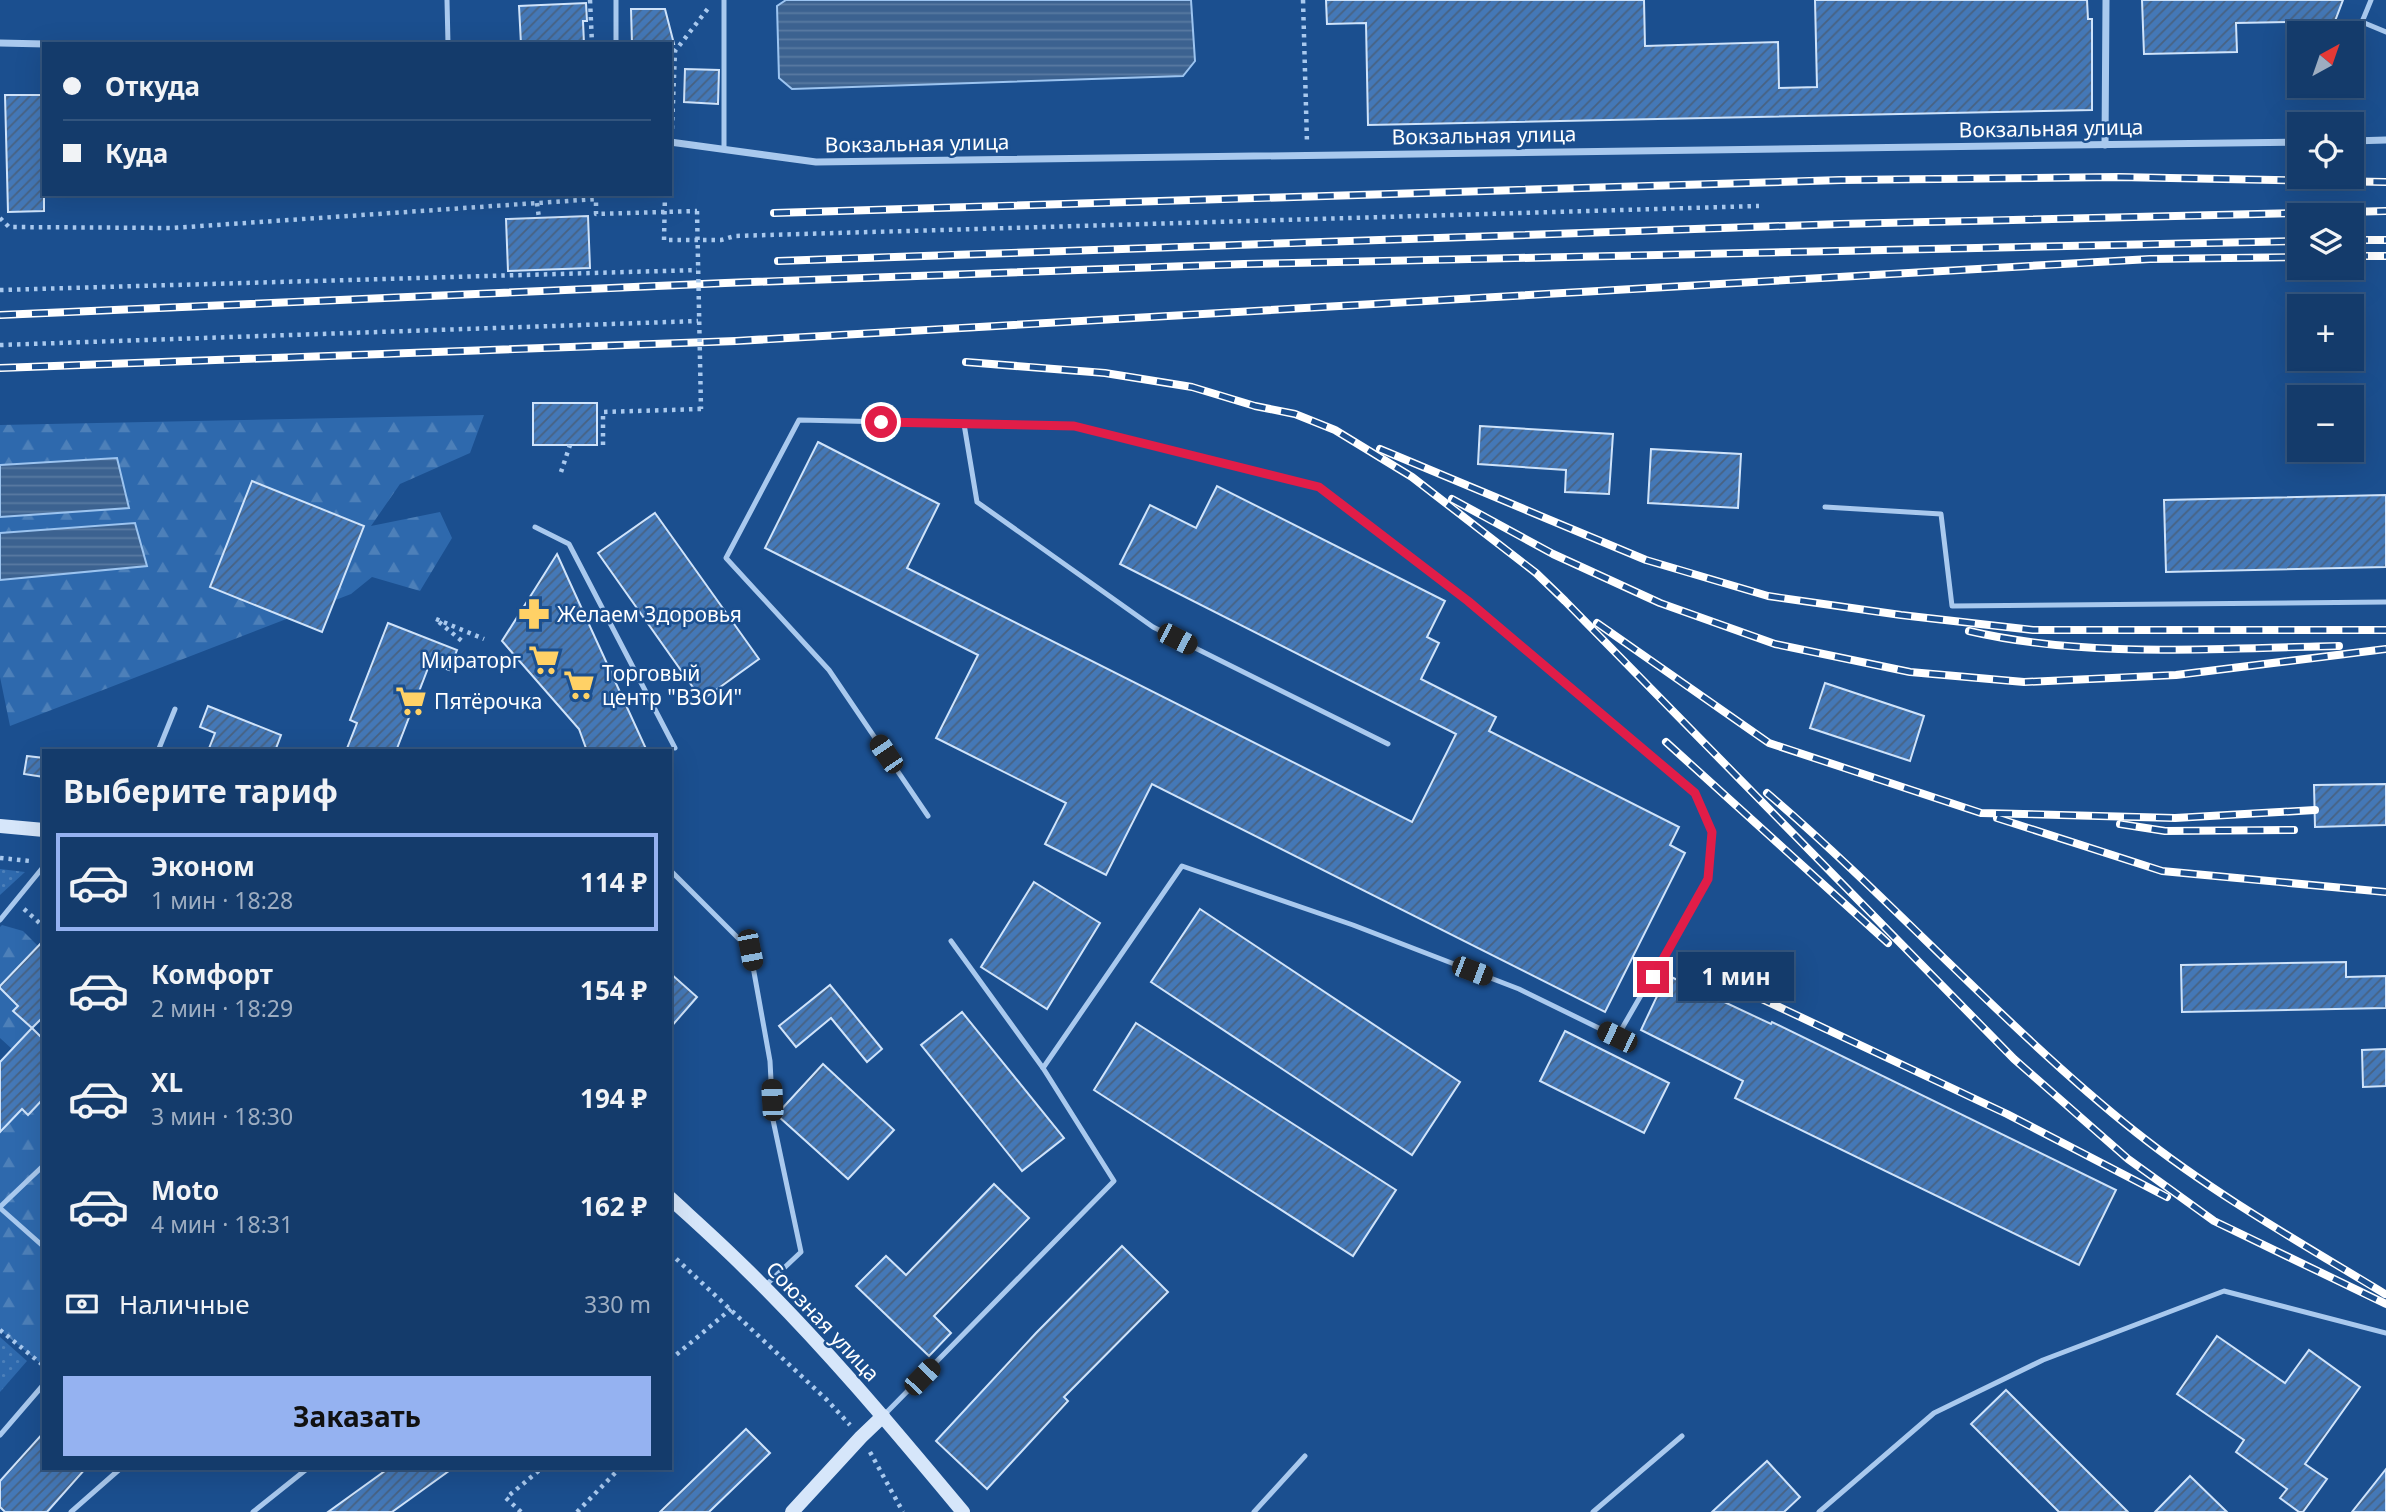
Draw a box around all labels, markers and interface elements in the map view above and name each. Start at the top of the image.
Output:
north arrow [2287,21,2364,98]
map controls [2287,21,2364,462]
text: Откуда [105,68,200,104]
street label: Вокзальная улица [1958,112,2144,144]
button: locate [2287,112,2364,189]
street label: Вокзальная улица [1391,119,1577,151]
street label: Вокзальная улица [824,127,1010,159]
text: Куда [105,135,168,171]
button: layers [2287,203,2364,280]
button: + [2287,294,2364,371]
button: − [2287,385,2364,462]
route start [865,406,897,438]
pharmacy icon: Желаем Здоровья [517,597,551,631]
place label: Желаем Здоровья [557,600,742,628]
car [1154,620,1201,658]
supermarket icon: Мираторг [527,643,561,677]
place label: Мираторг [421,646,521,674]
place label: Торговый центр "ВЗОИ" [602,659,742,711]
supermarket icon: Торговый центр "ВЗОИ" [562,668,596,702]
supermarket icon: Пятёрочка [394,684,428,718]
place label: Пятёрочка [434,687,542,715]
car [866,731,907,777]
text: Выберите тариф [63,769,338,812]
text: Эконом [151,848,255,884]
icon: car [67,851,130,914]
text: 114 ₽ [580,864,647,900]
text: 1 мин · 18:28 [151,884,293,916]
car [736,927,765,973]
callout: 1 мин [1678,953,1793,1002]
car [1449,954,1496,988]
text: Комфорт [151,956,273,992]
icon: car [67,959,130,1022]
text: 1 мин [1702,960,1770,992]
route end [1637,961,1669,993]
text: 154 ₽ [580,972,647,1008]
text: 2 мин · 18:29 [151,992,293,1024]
car [1594,1018,1641,1056]
text: XL [151,1064,183,1100]
icon: car [67,1067,130,1130]
car [761,1078,784,1122]
text: 194 ₽ [580,1080,647,1116]
text: 3 мин · 18:30 [151,1100,293,1132]
text: Moto [151,1172,219,1208]
icon: car [67,1175,130,1238]
text: 162 ₽ [580,1188,647,1224]
text: 4 мин · 18:31 [151,1208,293,1240]
street label: Союзная улица [760,1255,886,1387]
icon: cash [63,1285,101,1323]
text: Наличные [119,1286,250,1322]
text: 330 m [584,1288,651,1320]
car [900,1355,945,1399]
button: Заказать [63,1376,651,1456]

